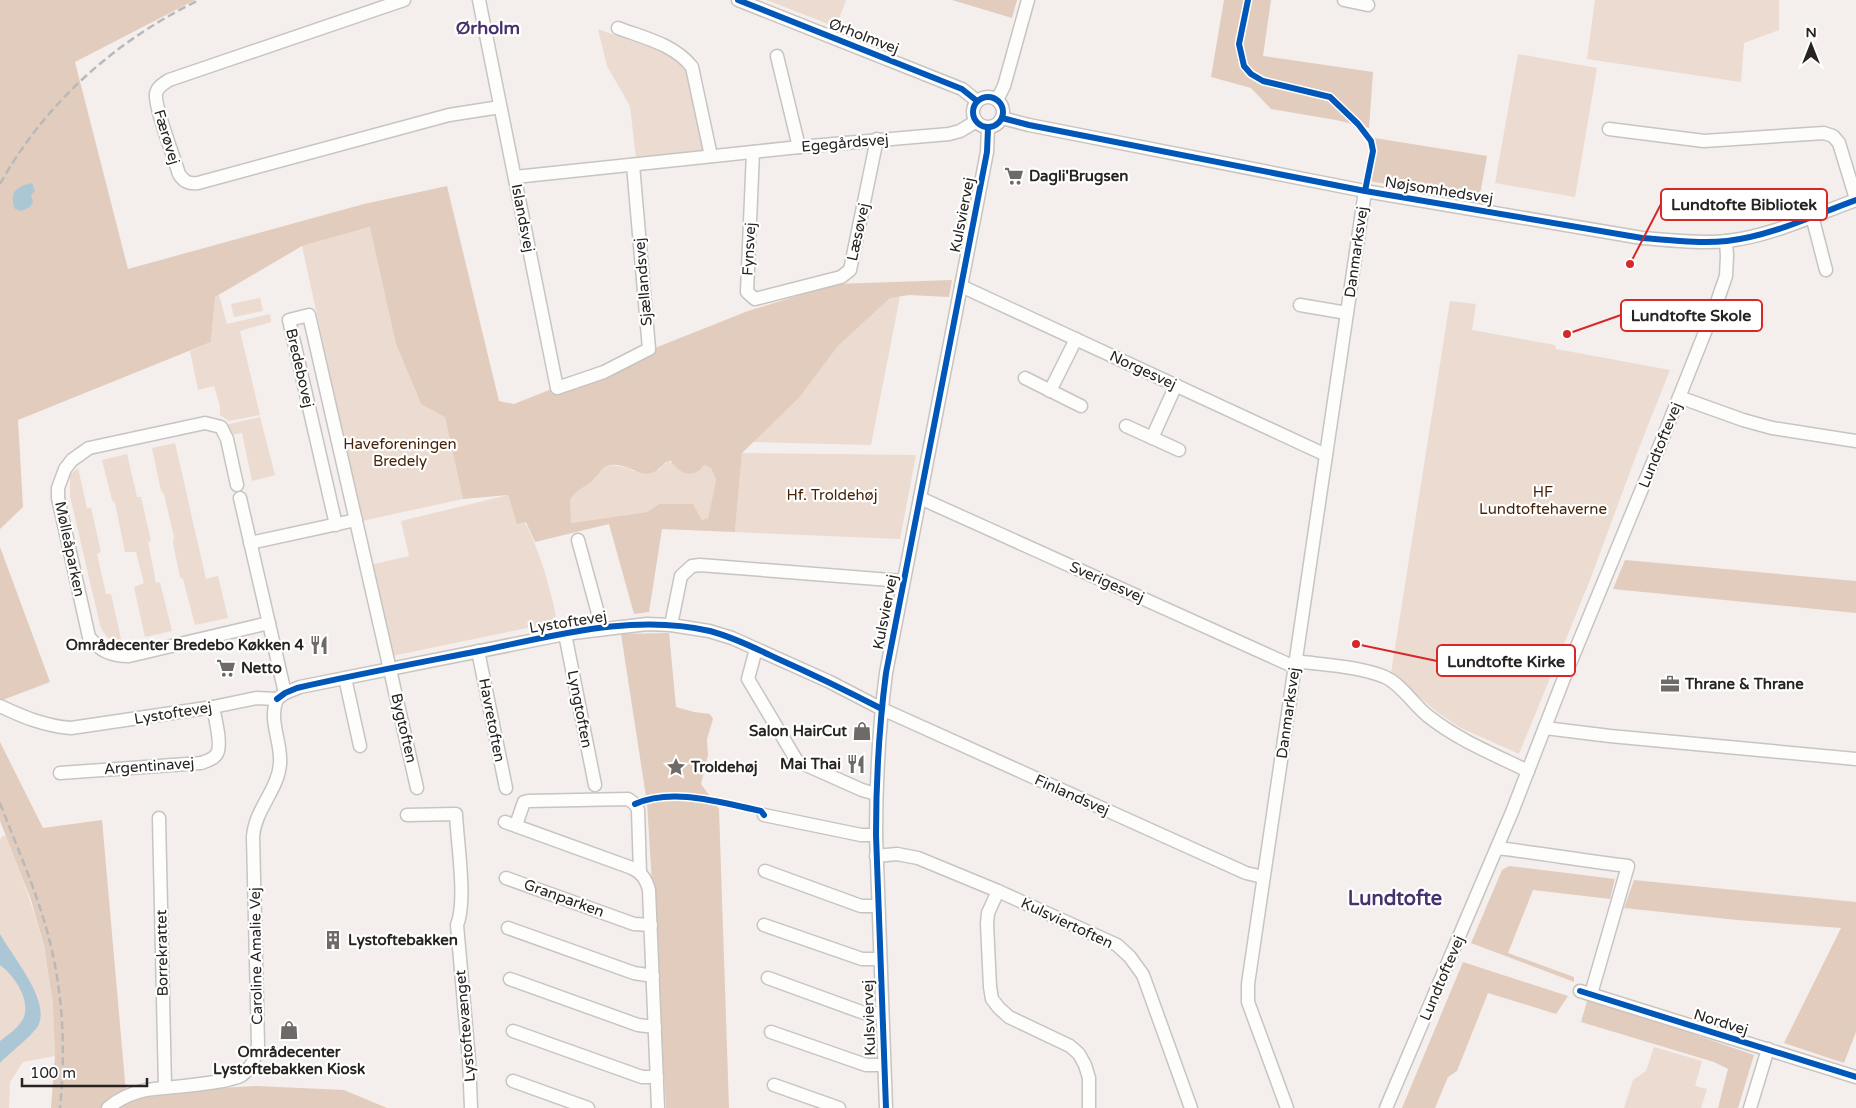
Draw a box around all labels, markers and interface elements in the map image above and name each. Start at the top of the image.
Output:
street label: Ørholmvej [826,14,902,58]
district label: Ørholm [456,17,520,39]
north arrow [1786,20,1836,70]
text: N [1805,24,1817,41]
street label: Færøvej [150,107,184,167]
street label: Egegårdsvej [801,130,889,156]
supermarket icon: Dagli'Brugsen [1003,165,1025,187]
place label: Dagli'Brugsen [1029,167,1128,186]
street label: Nøjsomhedsvej [1384,173,1494,207]
street label: Kulsviervej [946,176,978,254]
street label: Islandsvej [508,182,538,254]
callout: Lundtofte Bibliotek [1661,189,1827,220]
text: Lundtofte Bibliotek [1671,195,1817,215]
street label: Læsøvej [843,201,873,263]
street label: Danmarksvej [1341,205,1371,299]
street label: Fynsvej [739,222,759,276]
street label: Sjællandsvej [630,237,656,327]
callout: Lundtofte Skole [1621,300,1762,331]
text: Lundtofte Skole [1631,306,1751,326]
street label: Bredebovej [282,327,318,409]
street label: Norgesvej [1107,347,1179,393]
street label: Lundtoftevej [1635,400,1685,490]
park label: Haveforeningen Bredely [343,435,457,470]
park label: HF Lundtoftehaverne [1479,483,1607,518]
park label: Hf. Troldehøj [786,486,878,504]
street label: Mølleåparken [51,500,89,598]
street label: Sverigesvej [1067,558,1147,606]
street label: Kulsviervej [869,573,901,651]
street label: Lystoftevej [528,607,608,637]
restaurant icon: Områdecenter Bredebo Køkken 4 [308,634,330,656]
place label: Områdecenter Bredebo Køkken 4 [66,636,305,654]
callout: Lundtofte Kirke [1437,645,1575,676]
text: Lundtofte Kirke [1447,652,1565,672]
supermarket icon: Netto [215,657,237,679]
place label: Netto [241,659,282,677]
street label: Danmarksvej [1273,666,1303,760]
street label: Lyngtoften [564,669,596,749]
office icon: Thrane & Thrane [1659,673,1681,695]
place label: Thrane & Thrane [1684,675,1804,693]
street label: Havretoften [475,677,509,763]
street label: Bygtoften [387,691,421,765]
street label: Lystoftevej [133,698,213,728]
shop icon: Salon HairCut [851,720,873,742]
place label: Salon HairCut [749,722,847,740]
restaurant icon: Mai Thai [845,753,867,775]
street label: Argentinavej [103,754,195,778]
place label: Mai Thai [780,755,841,773]
place icon: Troldehøj [665,756,687,778]
place label: Troldehøj [690,758,758,777]
street label: Finlandsvej [1032,771,1112,819]
street label: Granparken [521,875,607,921]
street label: Caroline Amalie Vej [246,887,266,1025]
district label: Lundtofte [1348,887,1442,911]
street label: Kulsviertoften [1018,894,1116,952]
street label: Borrekrattet [152,909,172,997]
building icon: Lystoftebakken [322,929,344,951]
place label: Lystoftebakken [348,931,458,950]
street label: Lundtoftevej [1416,933,1468,1023]
street label: Lystoftevænget [451,969,479,1083]
street label: Kulsviervej [859,980,879,1056]
street label: Nordvej [1692,1005,1750,1039]
shop icon: Områdecenter Lystoftebakken Kiosk [278,1019,300,1041]
place label: Områdecenter Lystoftebakken Kiosk [213,1043,365,1079]
scale bar [22,1056,148,1088]
text: 100 m [30,1064,76,1082]

